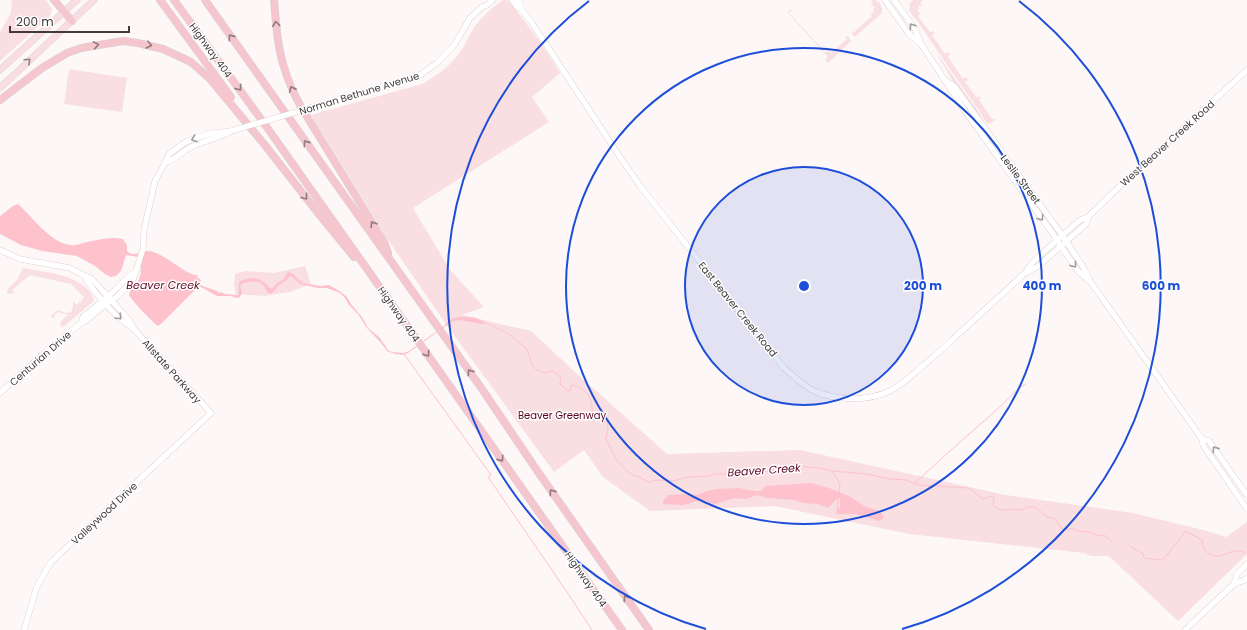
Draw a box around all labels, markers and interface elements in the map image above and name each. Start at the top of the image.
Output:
scale bar [10,8,129,34]
text: 200 m [16,13,54,30]
street label: Highway 404 [186,20,236,81]
one-way arrow [272,21,281,27]
one-way arrow [909,23,917,30]
one-way arrow [229,34,236,41]
one-way arrow [92,41,99,50]
one-way arrow [146,41,152,49]
one-way arrow [24,59,31,66]
street label: Norman Bethune Avenue [297,68,421,119]
one-way arrow [234,84,241,91]
one-way arrow [289,86,297,93]
street label: West Beaver Creek Road [1117,97,1218,190]
one-way arrow [190,135,197,143]
one-way arrow [304,140,311,147]
street label: Leslie Street [997,151,1045,208]
one-way arrow [301,193,308,200]
one-way arrow [1037,214,1044,221]
one-way arrow [371,222,378,229]
street label: East Beaver Creek Road [695,259,781,360]
one-way arrow [1069,261,1076,268]
water label: Beaver Creek [126,277,201,293]
text: 200 m [904,277,942,294]
text: 400 m [1022,277,1062,294]
text: 600 m [1142,277,1181,294]
centre of rings [797,279,811,293]
street label: Highway 404 [374,283,423,345]
one-way arrow [114,312,122,320]
street label: Centurian Drive [6,327,74,389]
street label: Allstate Parkway [139,336,205,407]
one-way arrow [422,350,430,357]
one-way arrow [468,370,475,377]
park label: Beaver Greenway [518,408,606,423]
one-way arrow [1212,446,1220,453]
one-way arrow [496,455,504,462]
water label: Beaver Creek [727,459,802,481]
street label: Valleywood Drive [68,479,141,548]
one-way arrow [550,489,557,496]
street label: Highway 404 [561,548,610,610]
one-way arrow [623,595,631,602]

